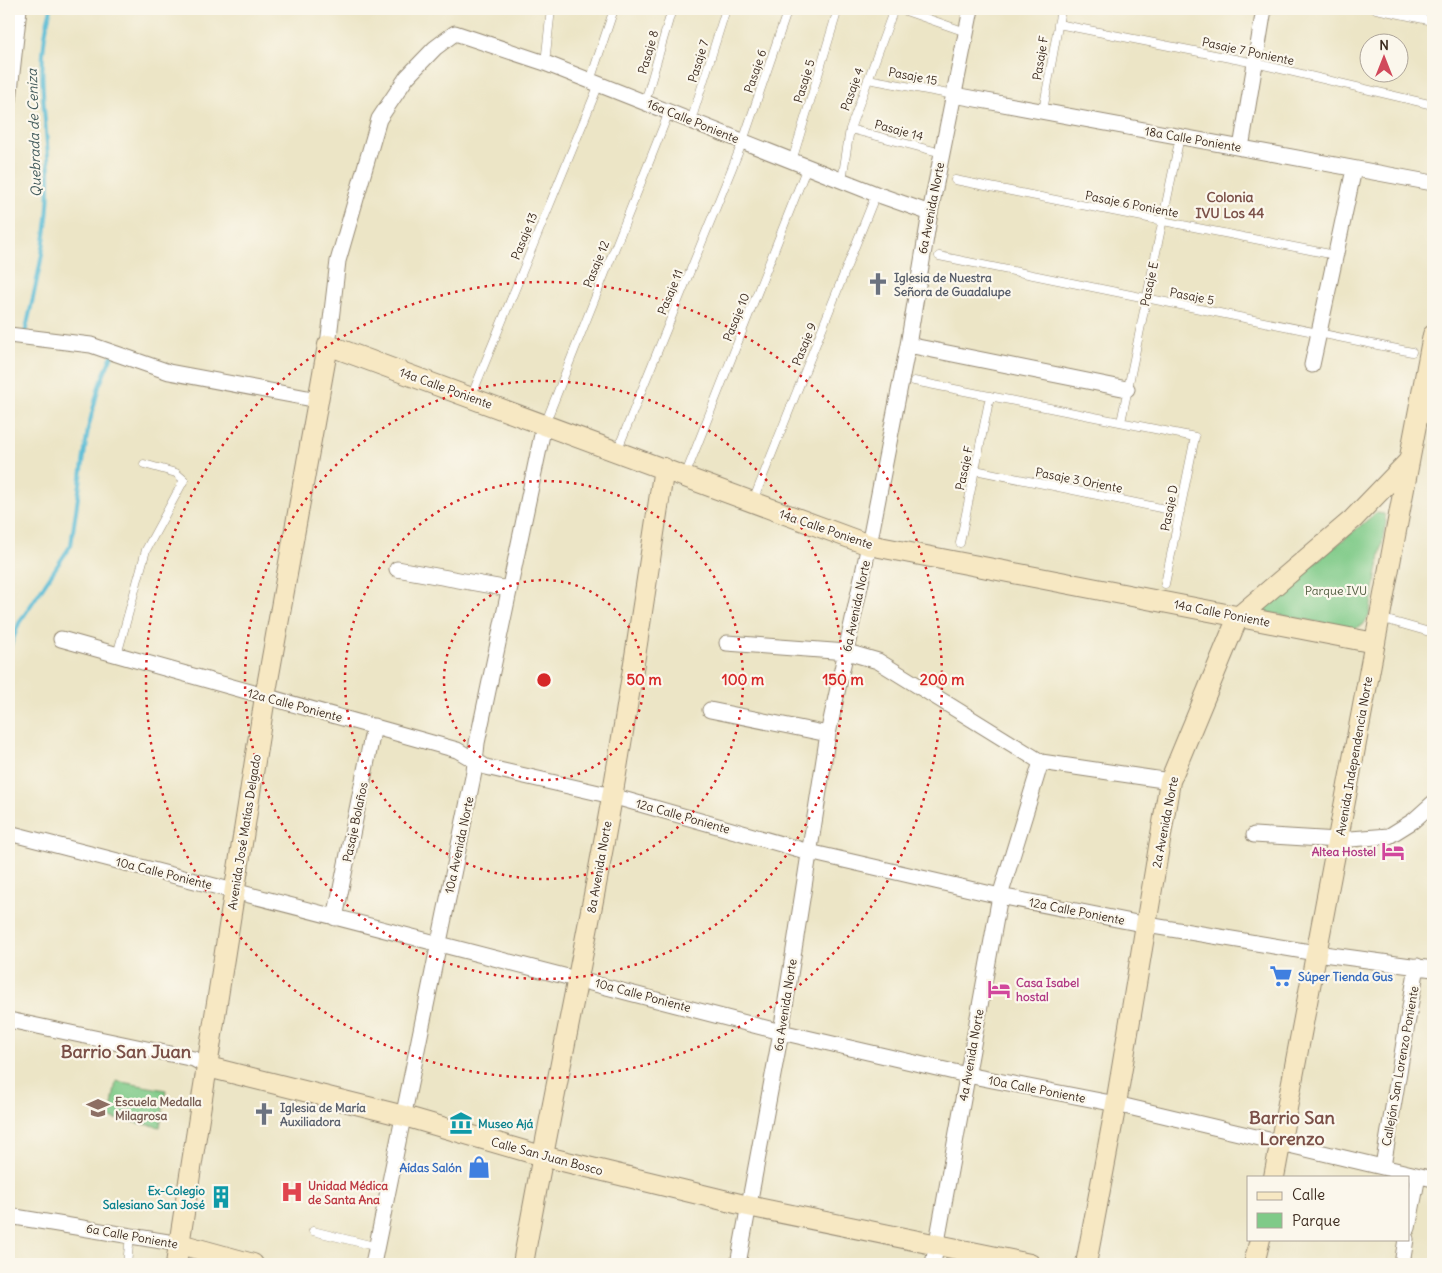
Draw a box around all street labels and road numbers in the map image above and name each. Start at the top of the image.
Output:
street label: Pasaje 8 [635,28,661,76]
street label: Pasaje F [1029,34,1051,81]
street label: Pasaje 7 Poniente [1201,34,1295,68]
street label: Pasaje 7 [684,38,712,84]
street label: Pasaje 6 [741,47,769,95]
street label: Pasaje 5 [790,57,818,105]
street label: Pasaje 15 [887,64,939,88]
street label: Pasaje 4 [837,65,867,113]
street label: 16a Calle Poniente [645,96,741,146]
street label: Pasaje 14 [873,116,925,144]
street label: 18a Calle Poniente [1144,123,1242,155]
street label: 6a Avenida Norte [915,161,947,255]
street label: Pasaje 6 Poniente [1084,188,1180,220]
street label: Pasaje 13 [508,210,540,262]
street label: Pasaje 12 [580,238,612,290]
street label: Pasaje E [1137,260,1161,308]
street label: Pasaje 11 [654,267,686,317]
street label: Pasaje 5 [1168,284,1216,308]
street label: Pasaje 10 [720,291,752,343]
street label: Pasaje 9 [789,320,819,368]
street label: 14a Calle Poniente [397,364,495,412]
street label: Pasaje F [952,444,976,492]
street label: Pasaje 3 Oriente [1034,464,1124,496]
street label: Pasaje D [1157,484,1181,532]
street label: 14a Calle Poniente [777,506,875,552]
street label: 6a Avenida Norte [839,559,873,653]
street label: 14a Calle Poniente [1173,596,1271,630]
street label: Avenida Independencia Norte [1333,675,1375,837]
street label: 12a Calle Poniente [246,685,344,725]
street label: Avenida José Matías Delgado [224,753,264,911]
street label: 2a Avenida Norte [1149,775,1181,869]
street label: Pasaje Bolaños [339,781,371,863]
street label: 10a Avenida Norte [441,795,477,895]
street label: 12a Calle Poniente [634,795,732,837]
street label: 8a Avenida Norte [584,820,614,914]
street label: 10a Calle Poniente [114,854,214,892]
street label: 12a Calle Poniente [1028,894,1126,928]
street label: 6a Avenida Norte [770,958,800,1052]
street label: 10a Calle Poniente [593,975,693,1015]
street label: Callejón San Lorenzo Poniente [1379,985,1421,1147]
street label: 4a Avenida Norte [956,1008,986,1102]
street label: 10a Calle Poniente [987,1072,1087,1106]
street label: Calle San Juan Bosco [489,1134,605,1178]
street label: 6a Calle Poniente [85,1221,179,1251]

